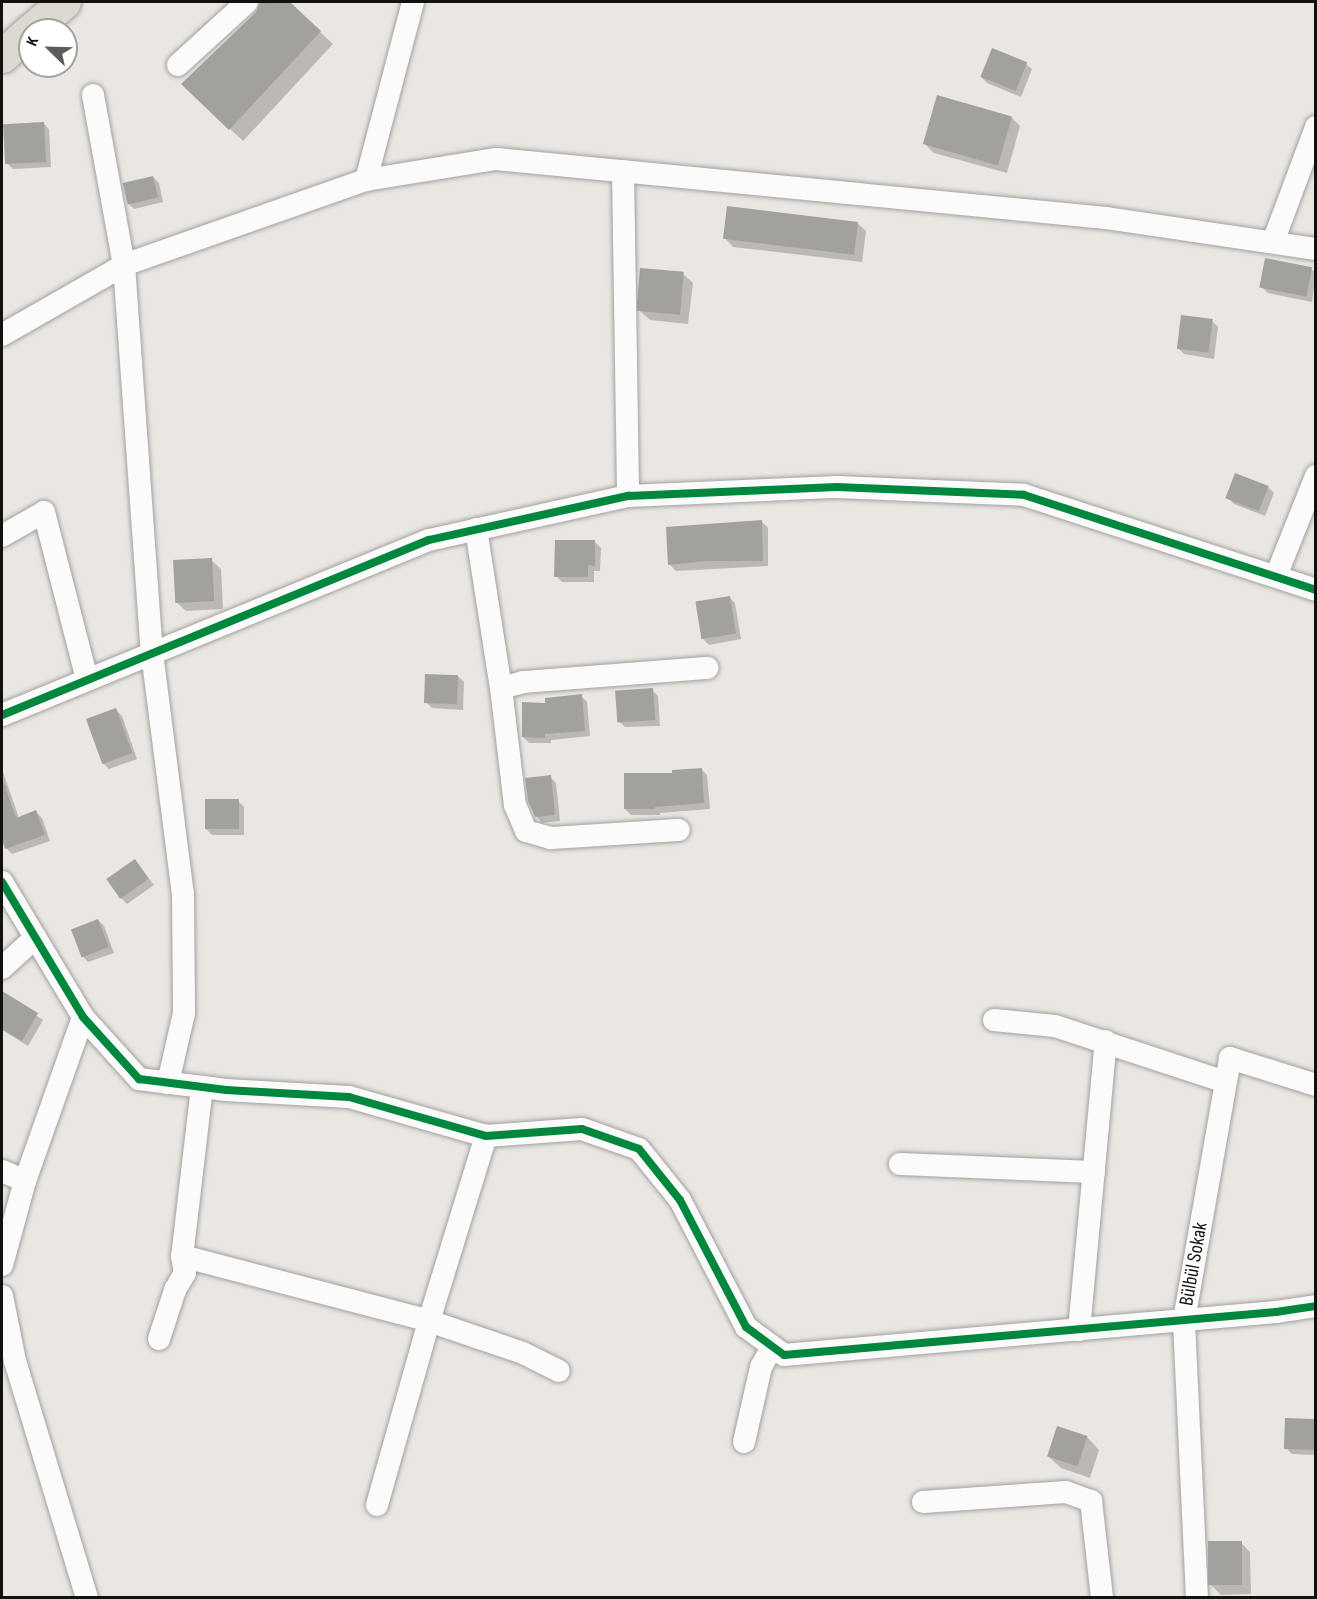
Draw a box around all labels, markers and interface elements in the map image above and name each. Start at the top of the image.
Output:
north arrow [18,18,78,78]
text: K [23,34,43,49]
street label: Bülbül Sokak [1175,1220,1213,1308]

